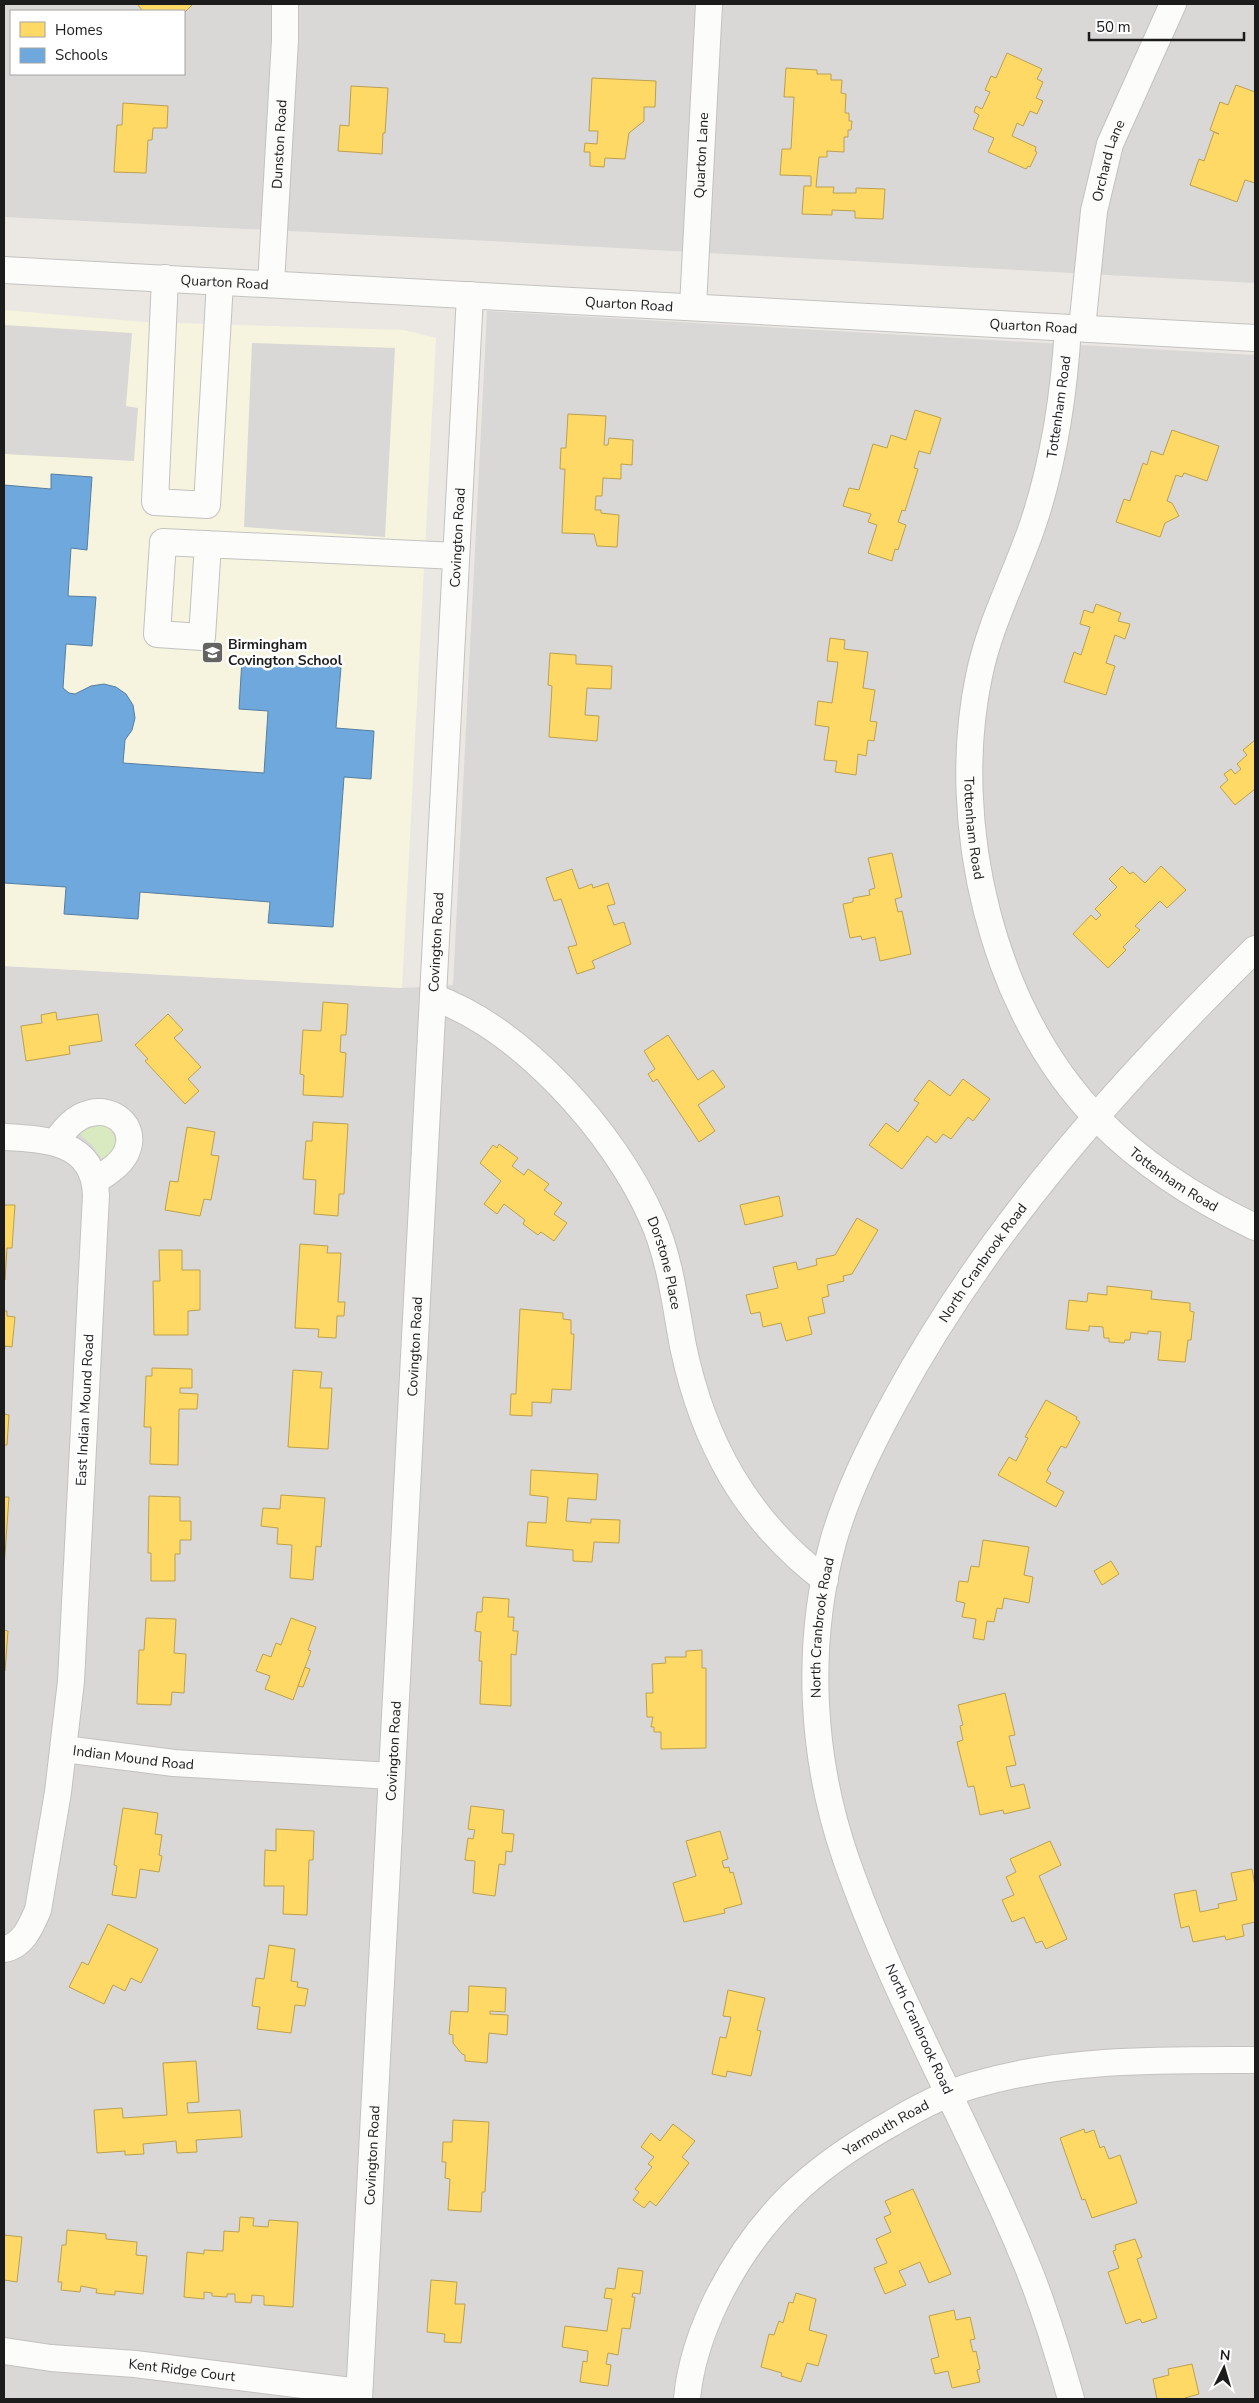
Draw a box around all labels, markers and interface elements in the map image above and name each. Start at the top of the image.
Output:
legend [10,10,185,75]
scale bar [1089,10,1244,42]
text: 50 m [1096,17,1131,37]
text: Homes [55,20,103,40]
text: Schools [55,45,108,65]
street label: Dunston Road [267,99,291,190]
street label: Quarton Lane [689,112,713,199]
street label: Orchard Lane [1087,117,1129,203]
street label: Quarton Road [180,270,269,294]
street label: Quarton Road [585,292,674,316]
street label: Quarton Road [989,314,1078,338]
street label: Tottenham Road [1042,354,1076,460]
street label: Covington Road [445,487,469,588]
place label: Birmingham Covington School [228,635,343,670]
school or university icon: Birmingham Covington School [200,640,224,664]
street label: Tottenham Road [960,776,989,881]
street label: Covington Road [424,892,448,992]
street label: Tottenham Road [1125,1142,1222,1216]
street label: North Cranbrook Road [934,1199,1031,1326]
street label: Dorstone Place [643,1213,686,1311]
street label: Covington Road [402,1296,427,1397]
street label: East Indian Mound Road [72,1333,98,1487]
street label: North Cranbrook Road [806,1555,838,1698]
street label: Covington Road [381,1700,405,1801]
street label: Indian Mound Road [72,1741,195,1774]
street label: North Cranbrook Road [880,1961,958,2097]
street label: Yarmouth Road [838,2095,932,2161]
street label: Covington Road [360,2105,384,2206]
north arrow [1199,2343,1249,2393]
text: N [1219,2346,1231,2365]
street label: Kent Ridge Court [128,2354,237,2386]

